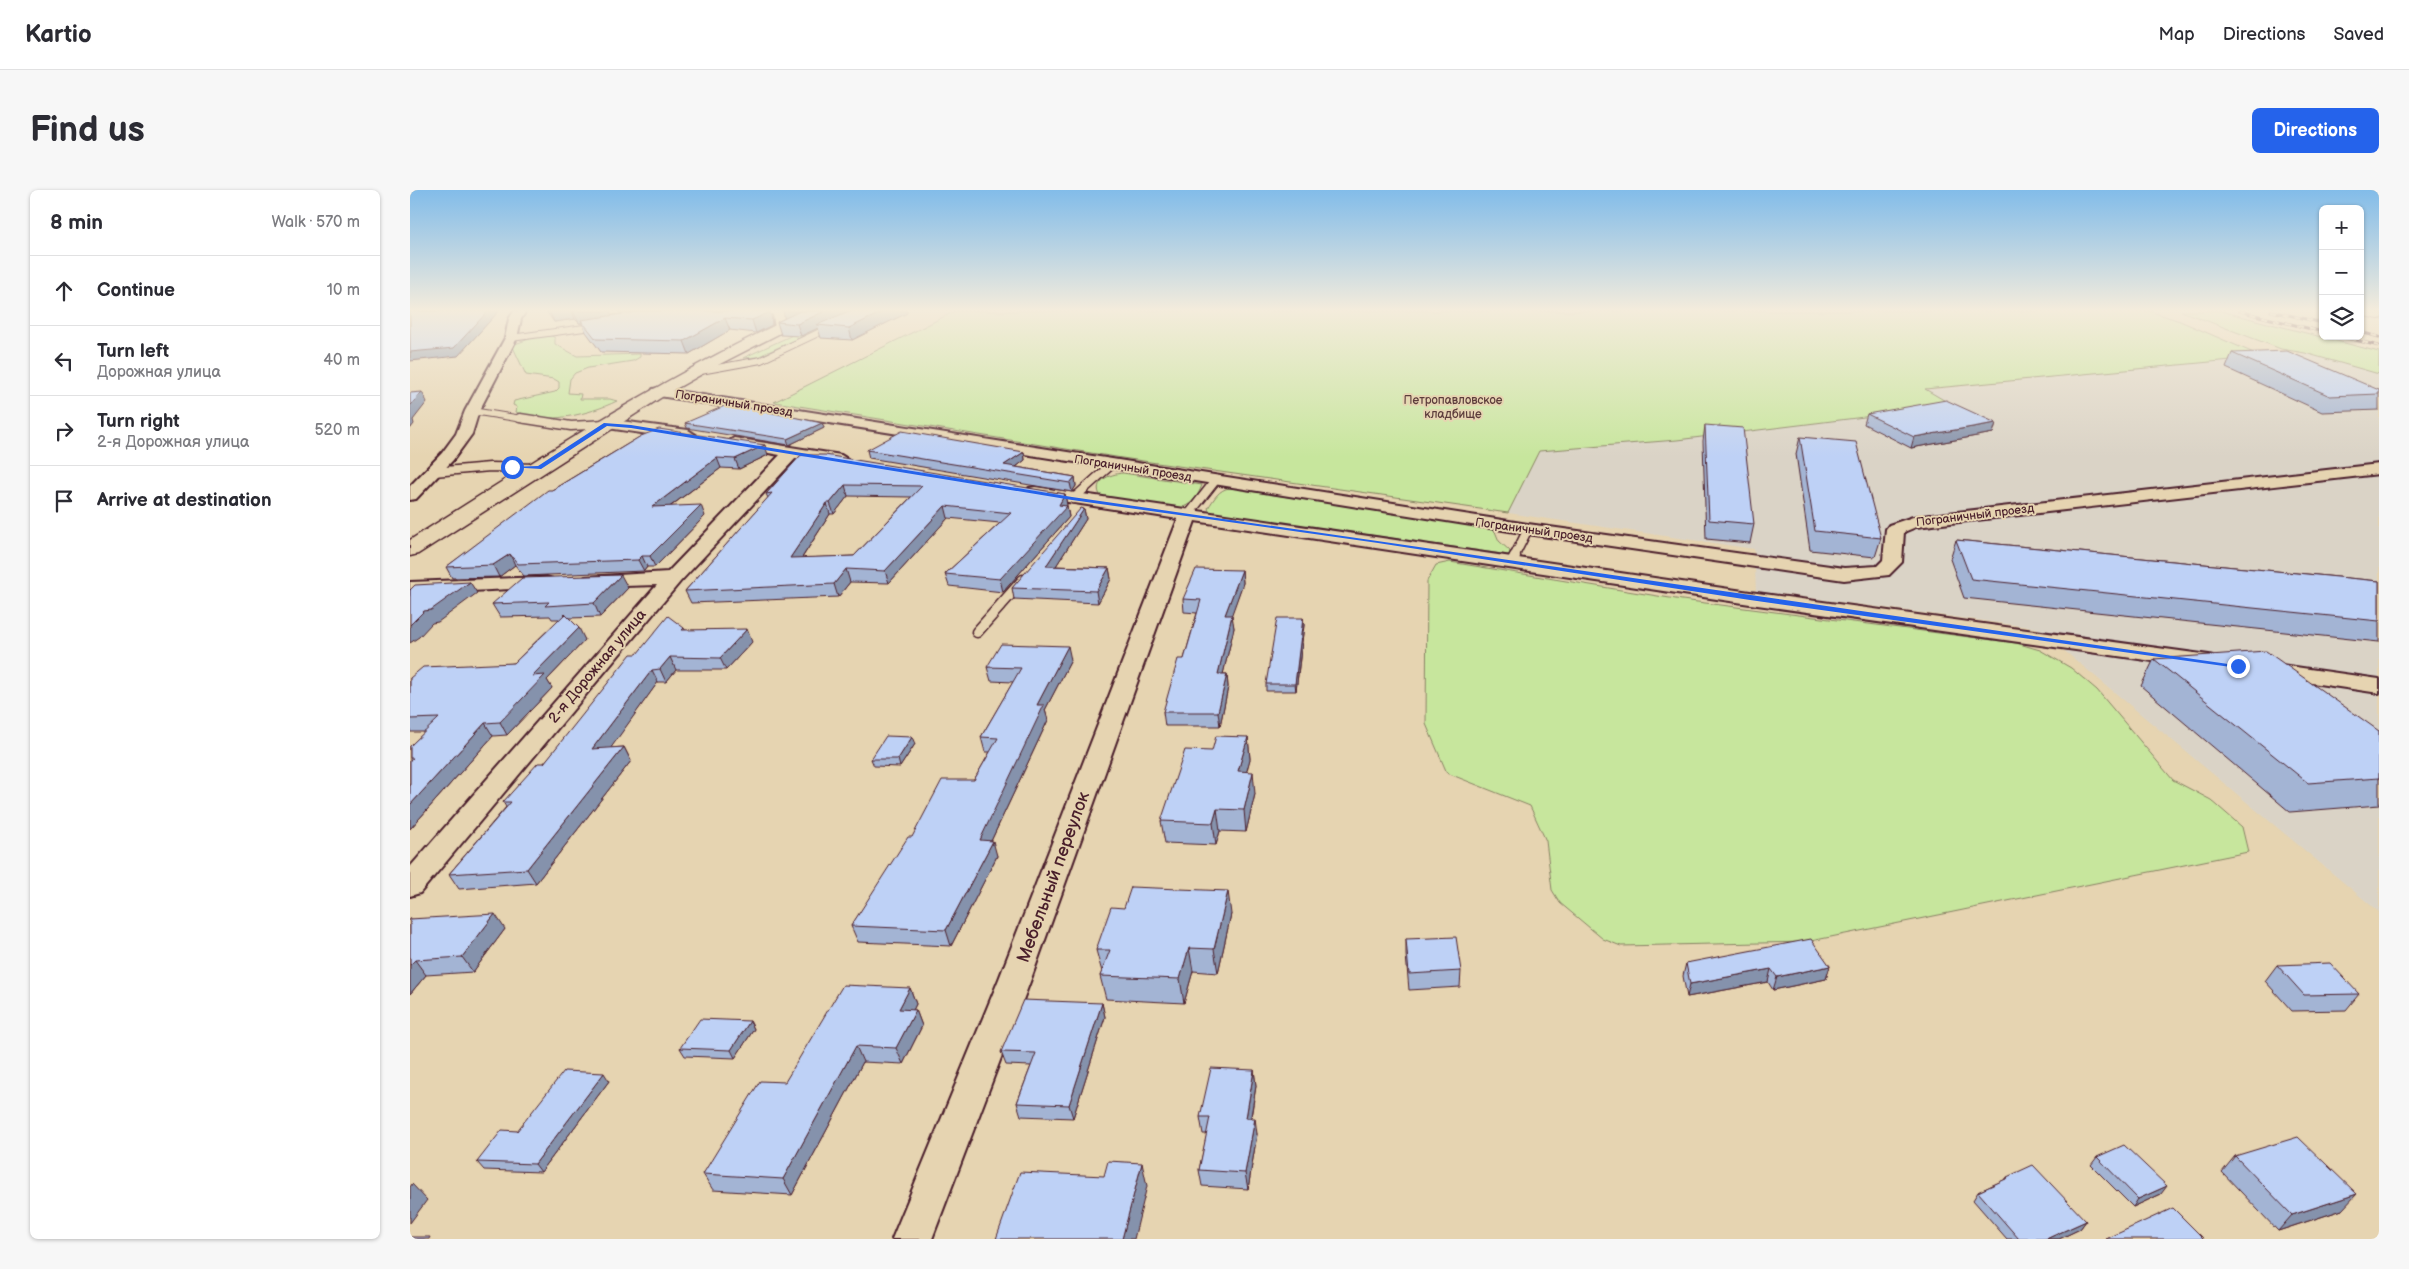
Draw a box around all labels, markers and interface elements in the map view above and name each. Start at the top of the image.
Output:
text: Kartio [25,20,92,49]
text: Map [2159,24,2195,45]
text: Directions [2223,24,2305,45]
text: Saved [2333,24,2384,45]
button: Directions [2252,108,2379,153]
text: Find us [30,109,145,152]
map controls [2319,205,2364,340]
button: + [2319,205,2364,250]
text: 8 min [50,210,103,235]
text: Walk · 570 m [271,213,360,232]
button: − [2319,250,2364,295]
icon: ahead [50,277,78,305]
text: Continue [97,279,175,302]
text: 10 m [327,281,360,300]
button: layers [2319,295,2364,340]
text: Turn left [97,340,169,363]
icon: left [50,347,78,375]
text: 40 m [323,351,360,370]
text: Дорожная улица [97,363,221,382]
street label: Пограничный проезд [674,387,794,420]
park label: Петропавловское кладбище [1404,393,1503,422]
text: Turn right [97,410,180,433]
icon: right [50,417,78,445]
text: 520 m [314,421,360,440]
text: 2-я Дорожная улица [97,433,249,452]
street label: Пограничный проезд [1073,452,1193,485]
route start [501,456,524,479]
icon: arrive [50,487,78,515]
text: Arrive at destination [97,489,272,512]
street label: Пограничный проезд [1915,501,2036,530]
street label: Пограничный проезд [1474,515,1594,546]
street label: 2-я Дорожная улица [544,605,651,727]
route end [2227,655,2250,678]
street label: Мебельный переулок [1013,788,1094,966]

